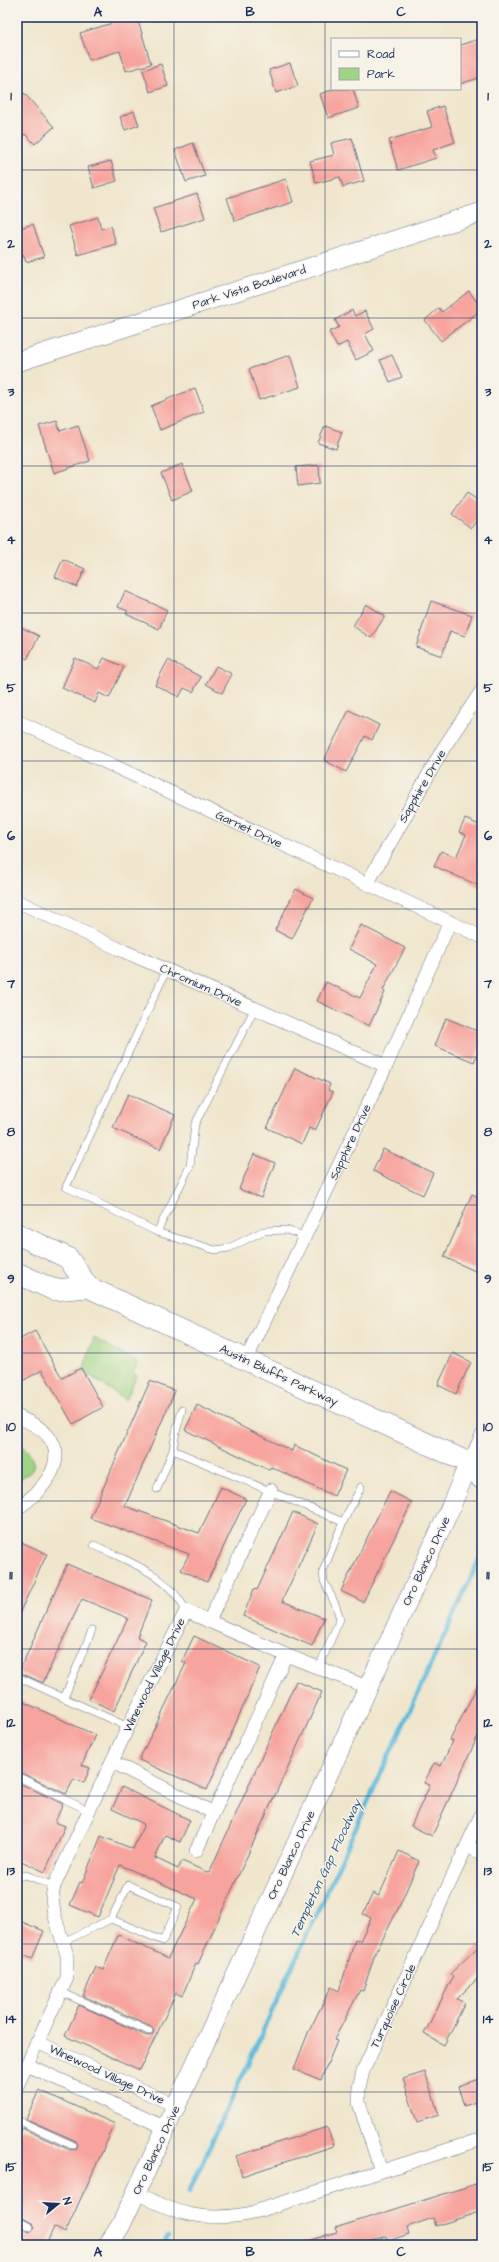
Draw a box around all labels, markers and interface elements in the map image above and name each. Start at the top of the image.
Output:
text: A [94,3,103,21]
text: B [245,3,255,21]
text: C [396,3,406,21]
legend [331,38,461,90]
text: Road [367,46,395,63]
text: Park [367,66,395,83]
text: 1 [10,87,12,105]
text: 1 [487,87,489,105]
text: 2 [6,235,15,253]
text: 2 [483,235,492,253]
street label: Park Vista Boulevard [190,261,308,314]
text: 3 [7,383,15,401]
text: 3 [484,383,492,401]
text: 4 [7,531,16,549]
text: 4 [484,531,493,549]
text: 5 [6,679,16,697]
text: 5 [483,679,493,697]
street label: Sapphire Drive [395,746,450,826]
street label: Garnet Drive [213,807,286,853]
text: 6 [7,827,16,845]
text: 6 [484,827,493,845]
street label: Chromium Drive [157,960,245,1011]
text: 7 [6,975,16,993]
text: 7 [483,975,493,993]
street label: Sapphire Drive [325,1101,376,1183]
text: 8 [7,1123,16,1141]
text: 8 [484,1123,493,1141]
text: 9 [7,1270,15,1288]
text: 9 [484,1270,492,1288]
street label: Austin Bluffs Parkway [216,1340,341,1411]
text: 10 [6,1418,17,1436]
text: 10 [483,1418,494,1436]
street label: Oro Blanco Drive [398,1513,455,1609]
text: 11 [9,1566,13,1584]
text: 11 [486,1566,490,1584]
street label: Winewood Village Drive [119,1615,191,1736]
text: 12 [6,1714,16,1732]
text: 12 [483,1714,493,1732]
water label: Templeton Gap Floodway [286,1795,368,1941]
street label: Oro Blanco Drive [263,1807,320,1903]
text: 13 [7,1862,16,1880]
text: 13 [484,1862,493,1880]
street label: Turquoise Circle [366,1961,421,2051]
text: 14 [6,2010,16,2028]
text: 14 [483,2010,493,2028]
street label: Winewood Village Drive [46,2040,168,2110]
street label: Oro Blanco Drive [128,2102,185,2198]
text: 15 [6,2158,17,2176]
text: 15 [483,2158,494,2176]
north arrow [38,2184,78,2224]
text: N [59,2195,75,2207]
text: A [94,2243,103,2261]
text: B [245,2243,255,2261]
text: C [396,2243,406,2261]

